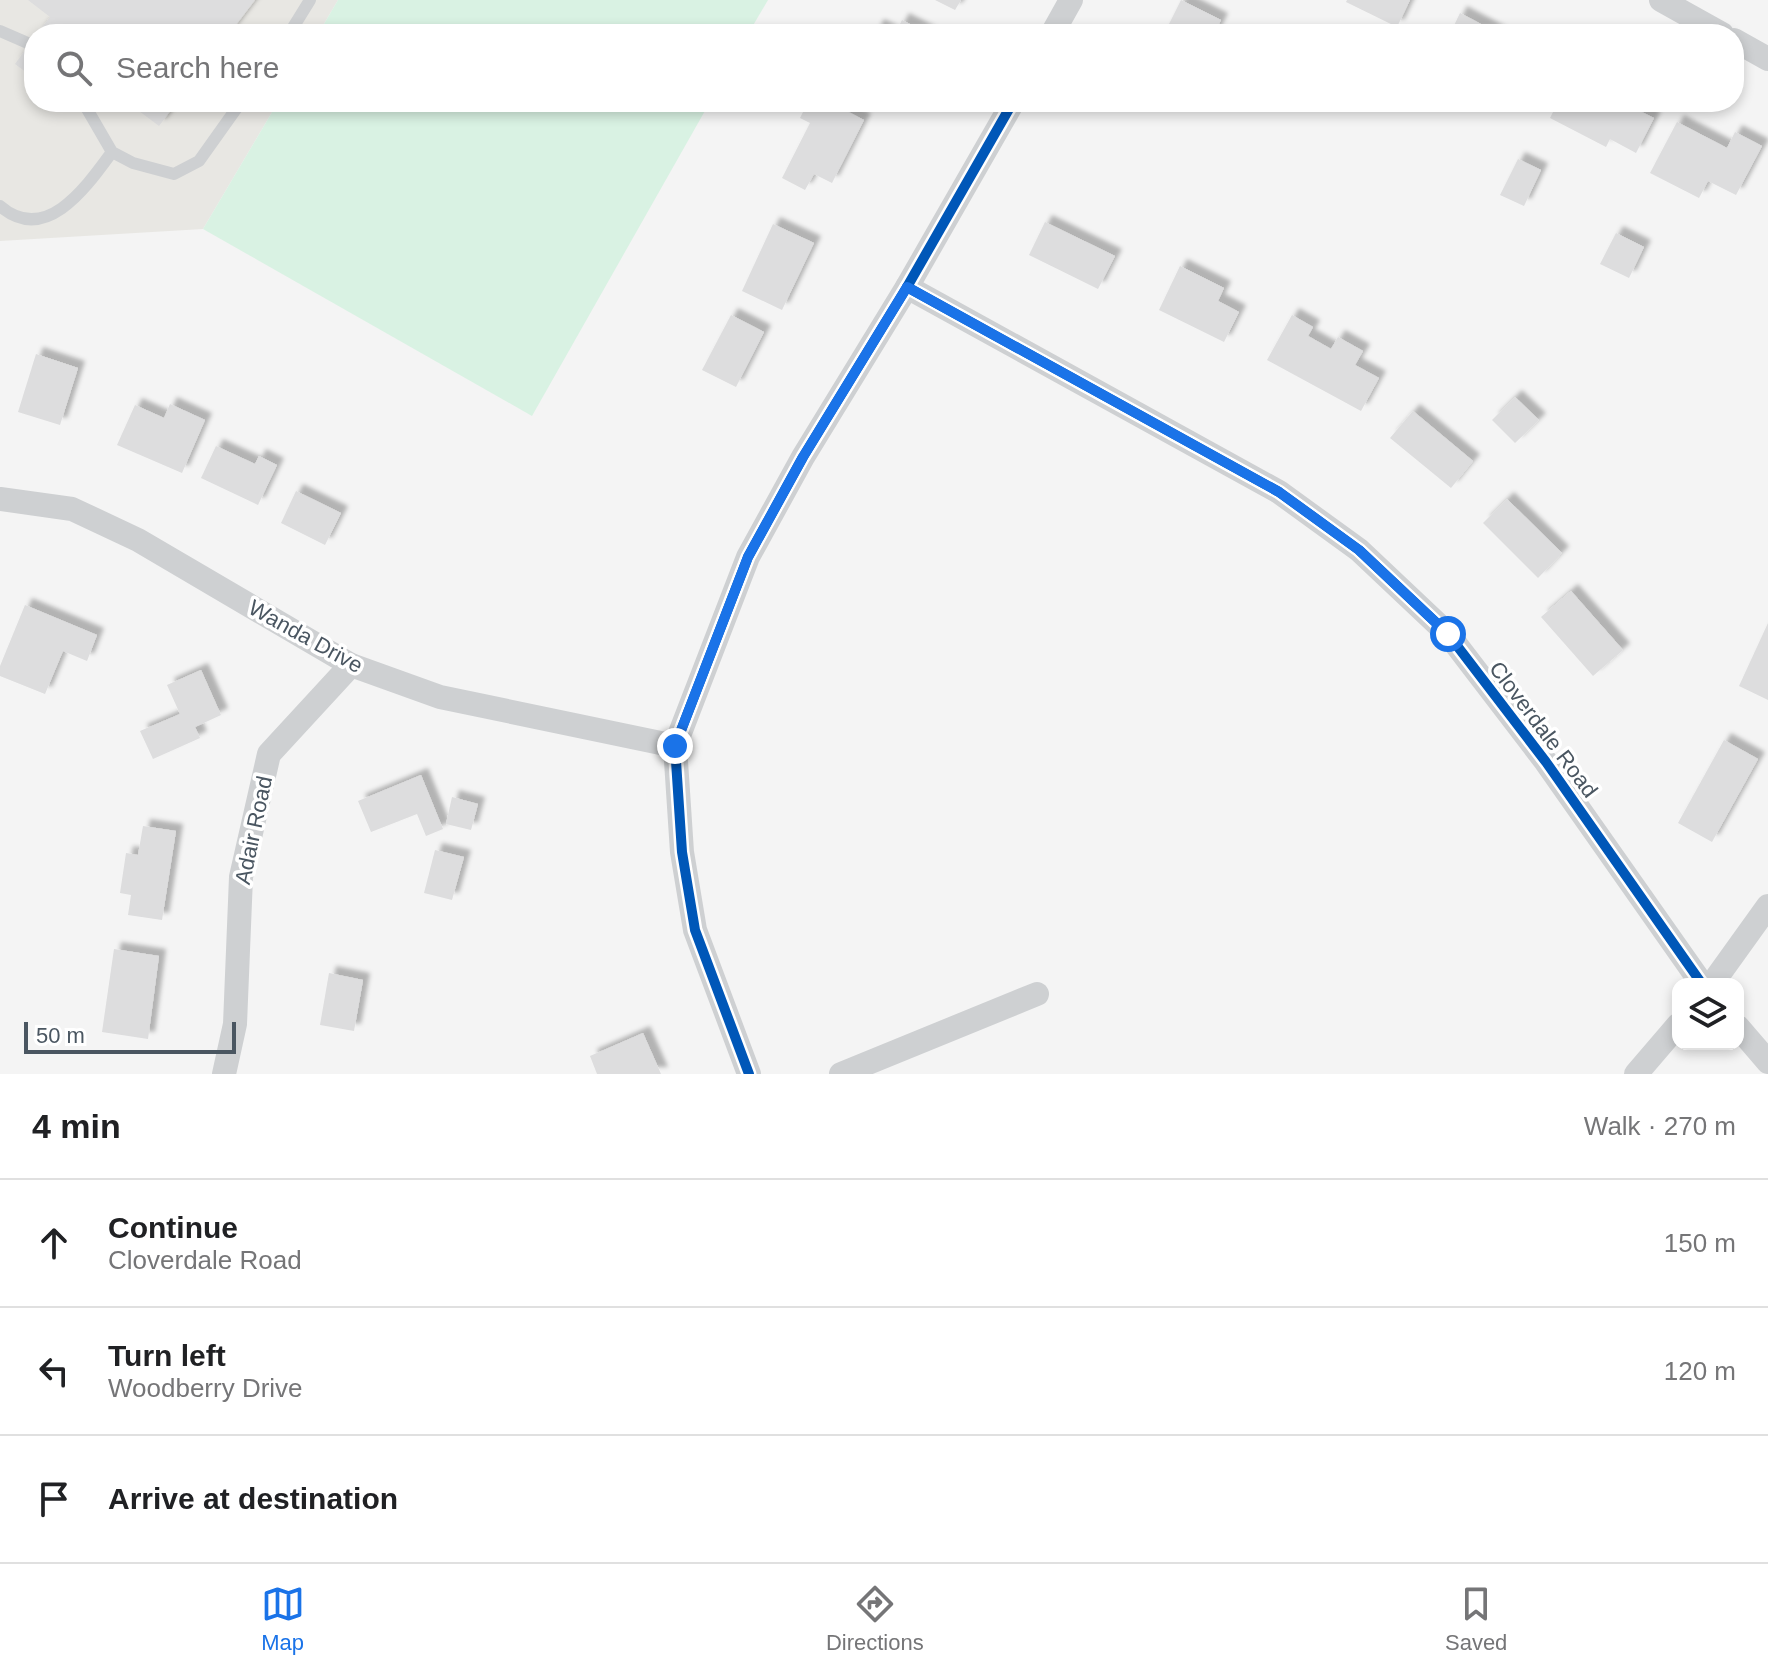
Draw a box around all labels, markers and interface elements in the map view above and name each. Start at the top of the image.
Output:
search box [24,24,1744,112]
icon: search [52,46,96,90]
text: Search here [116,51,279,84]
street label: Wanda Drive [244,595,367,678]
route start [1430,616,1466,652]
street label: Cloverdale Road [1484,656,1603,802]
route end [657,728,693,764]
street label: Adair Road [230,774,277,887]
map controls [1672,978,1744,1050]
button: layers [1672,978,1744,1050]
scale bar [24,1018,236,1054]
text: 50 m [36,1023,85,1048]
text: 4 min [32,1107,121,1145]
text: Walk · 270 m [1584,1111,1736,1141]
text: Continue [108,1211,238,1244]
icon: ahead [32,1221,76,1265]
text: 150 m [1664,1228,1736,1258]
text: Cloverdale Road [108,1245,302,1275]
text: Turn left [108,1339,226,1372]
icon: left [32,1349,76,1393]
text: 120 m [1664,1356,1736,1386]
text: Woodberry Drive [108,1373,303,1403]
icon: arrive [32,1477,76,1521]
text: Arrive at destination [108,1482,398,1515]
tab: Map [261,1582,305,1656]
tab: Directions [826,1582,924,1656]
tab: Saved [1445,1582,1507,1656]

